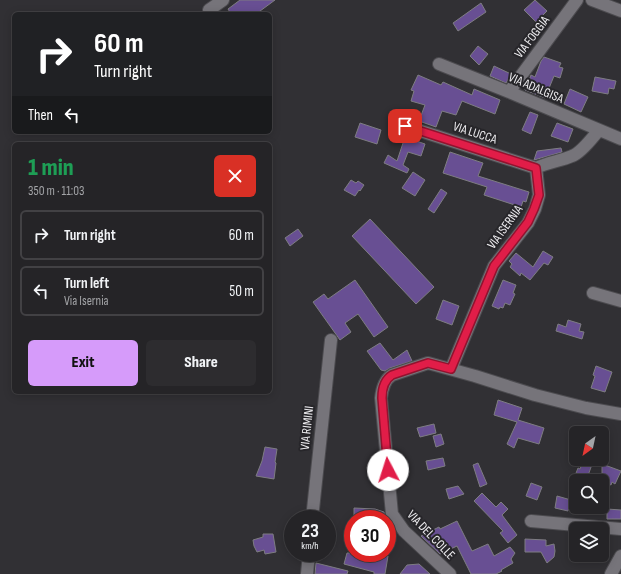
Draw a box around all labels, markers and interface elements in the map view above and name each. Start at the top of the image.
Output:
street label: VIA FOGGIA [511,12,553,61]
text: 60 m [94,27,143,60]
icon: right [28,28,80,80]
text: Turn right [94,61,152,82]
street label: VIA ADALGISA [506,69,566,107]
icon: left [61,104,83,126]
text: Then [28,106,53,125]
pin [388,109,422,143]
icon: arrive [394,115,416,137]
street label: VIA LUCCA [451,118,499,148]
text: 1 min [28,153,74,182]
button: close [214,155,256,197]
text: 350 m · 11:03 [28,183,84,199]
street label: VIA ISERNIA [484,202,527,252]
icon: right [30,224,52,246]
text: Turn right [64,226,116,245]
text: 60 m [229,226,254,245]
text: Turn left [64,274,109,293]
icon: left [30,280,52,302]
text: 50 m [229,282,254,301]
text: Via Isernia [64,293,109,309]
button: Exit [28,340,138,386]
button: Share [146,340,256,386]
street label: VIA RIMINI [297,405,317,451]
north arrow [569,426,609,466]
map controls [569,426,609,562]
position arrow [367,449,409,491]
button: search [569,474,609,514]
street label: VIA DEL COLLE [404,507,458,563]
speed limit sign: 30 [344,510,396,562]
text: 23 [301,519,319,543]
button: layers [569,522,609,562]
text: km/h [301,540,319,552]

